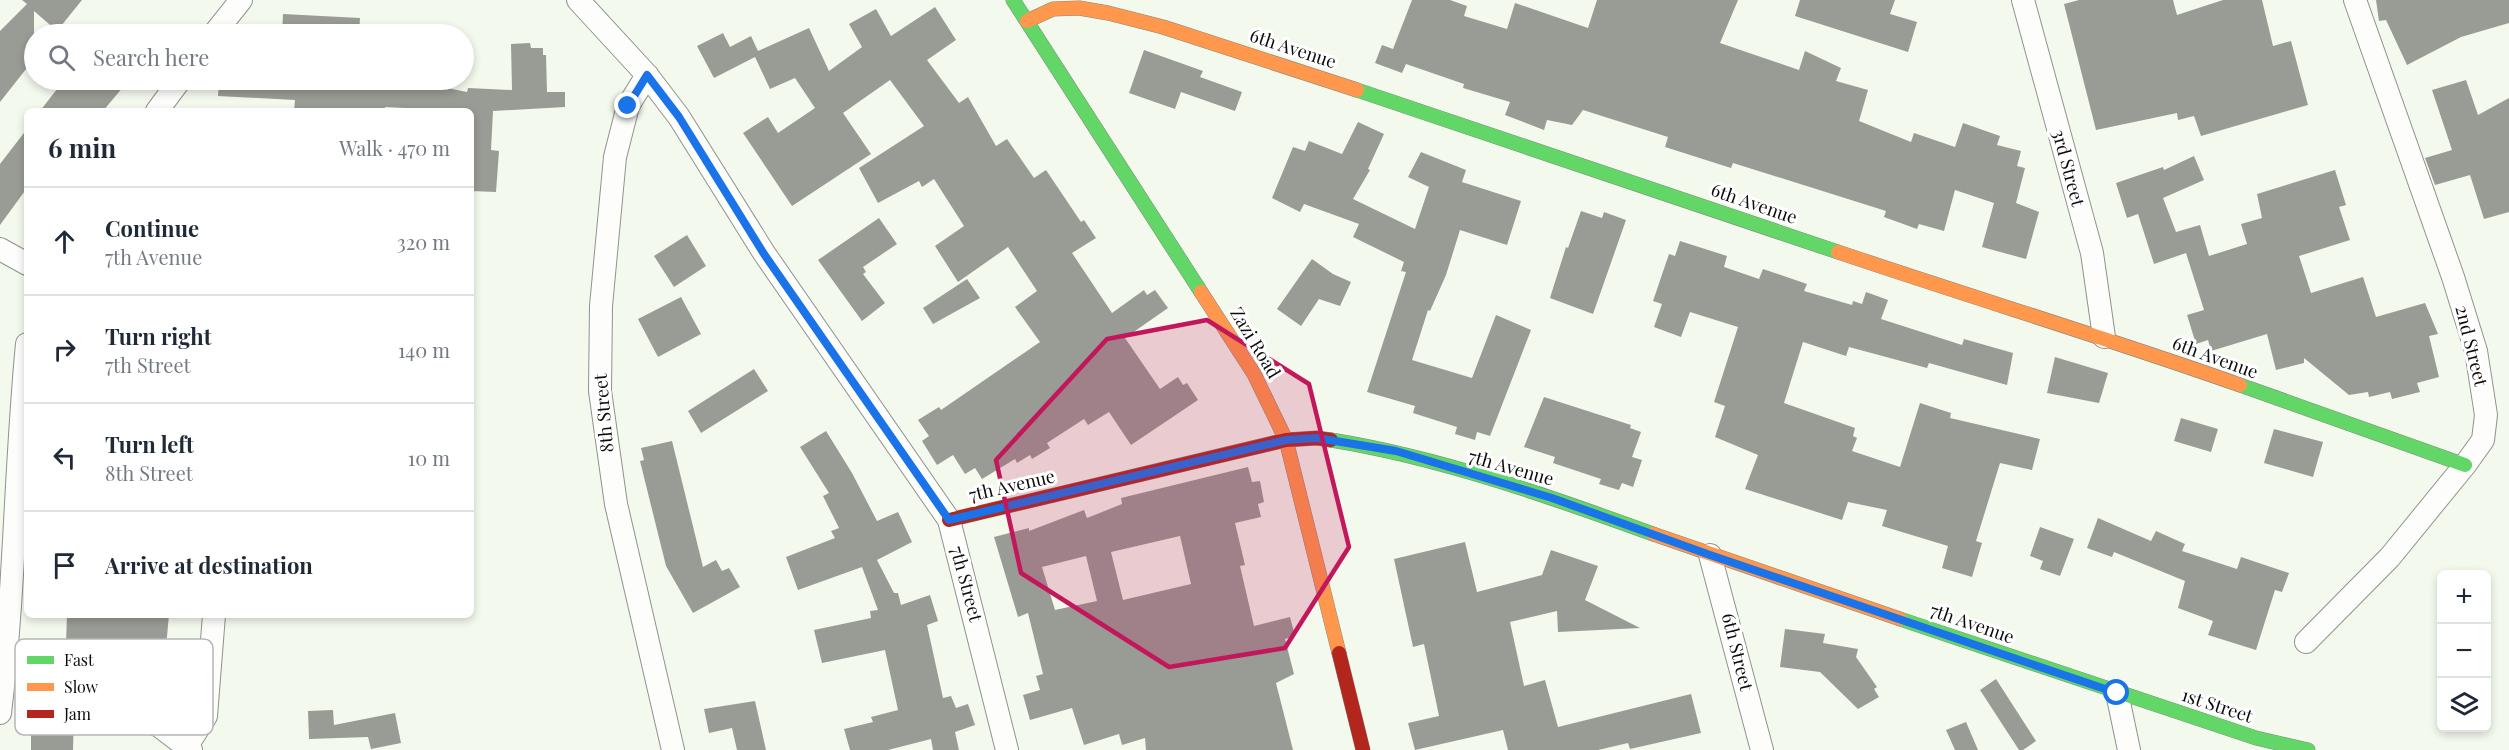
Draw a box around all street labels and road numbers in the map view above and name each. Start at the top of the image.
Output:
street label: 6th Avenue [1247,23,1340,73]
street label: 3rd Street [2047,126,2091,210]
street label: 6th Avenue [1708,177,1801,229]
street label: Zazi Road [1225,302,1287,383]
street label: 2nd Street [2450,303,2494,389]
street label: 6th Avenue [2169,330,2262,384]
street label: 8th Street [588,372,618,454]
street label: 7th Avenue [1466,443,1557,491]
street label: 7th Avenue [966,463,1057,507]
street label: 7th Street [945,543,989,625]
street label: 7th Avenue [1927,597,2018,649]
street label: 6th Street [1717,610,1759,694]
street label: 1st Street [2179,682,2257,728]

